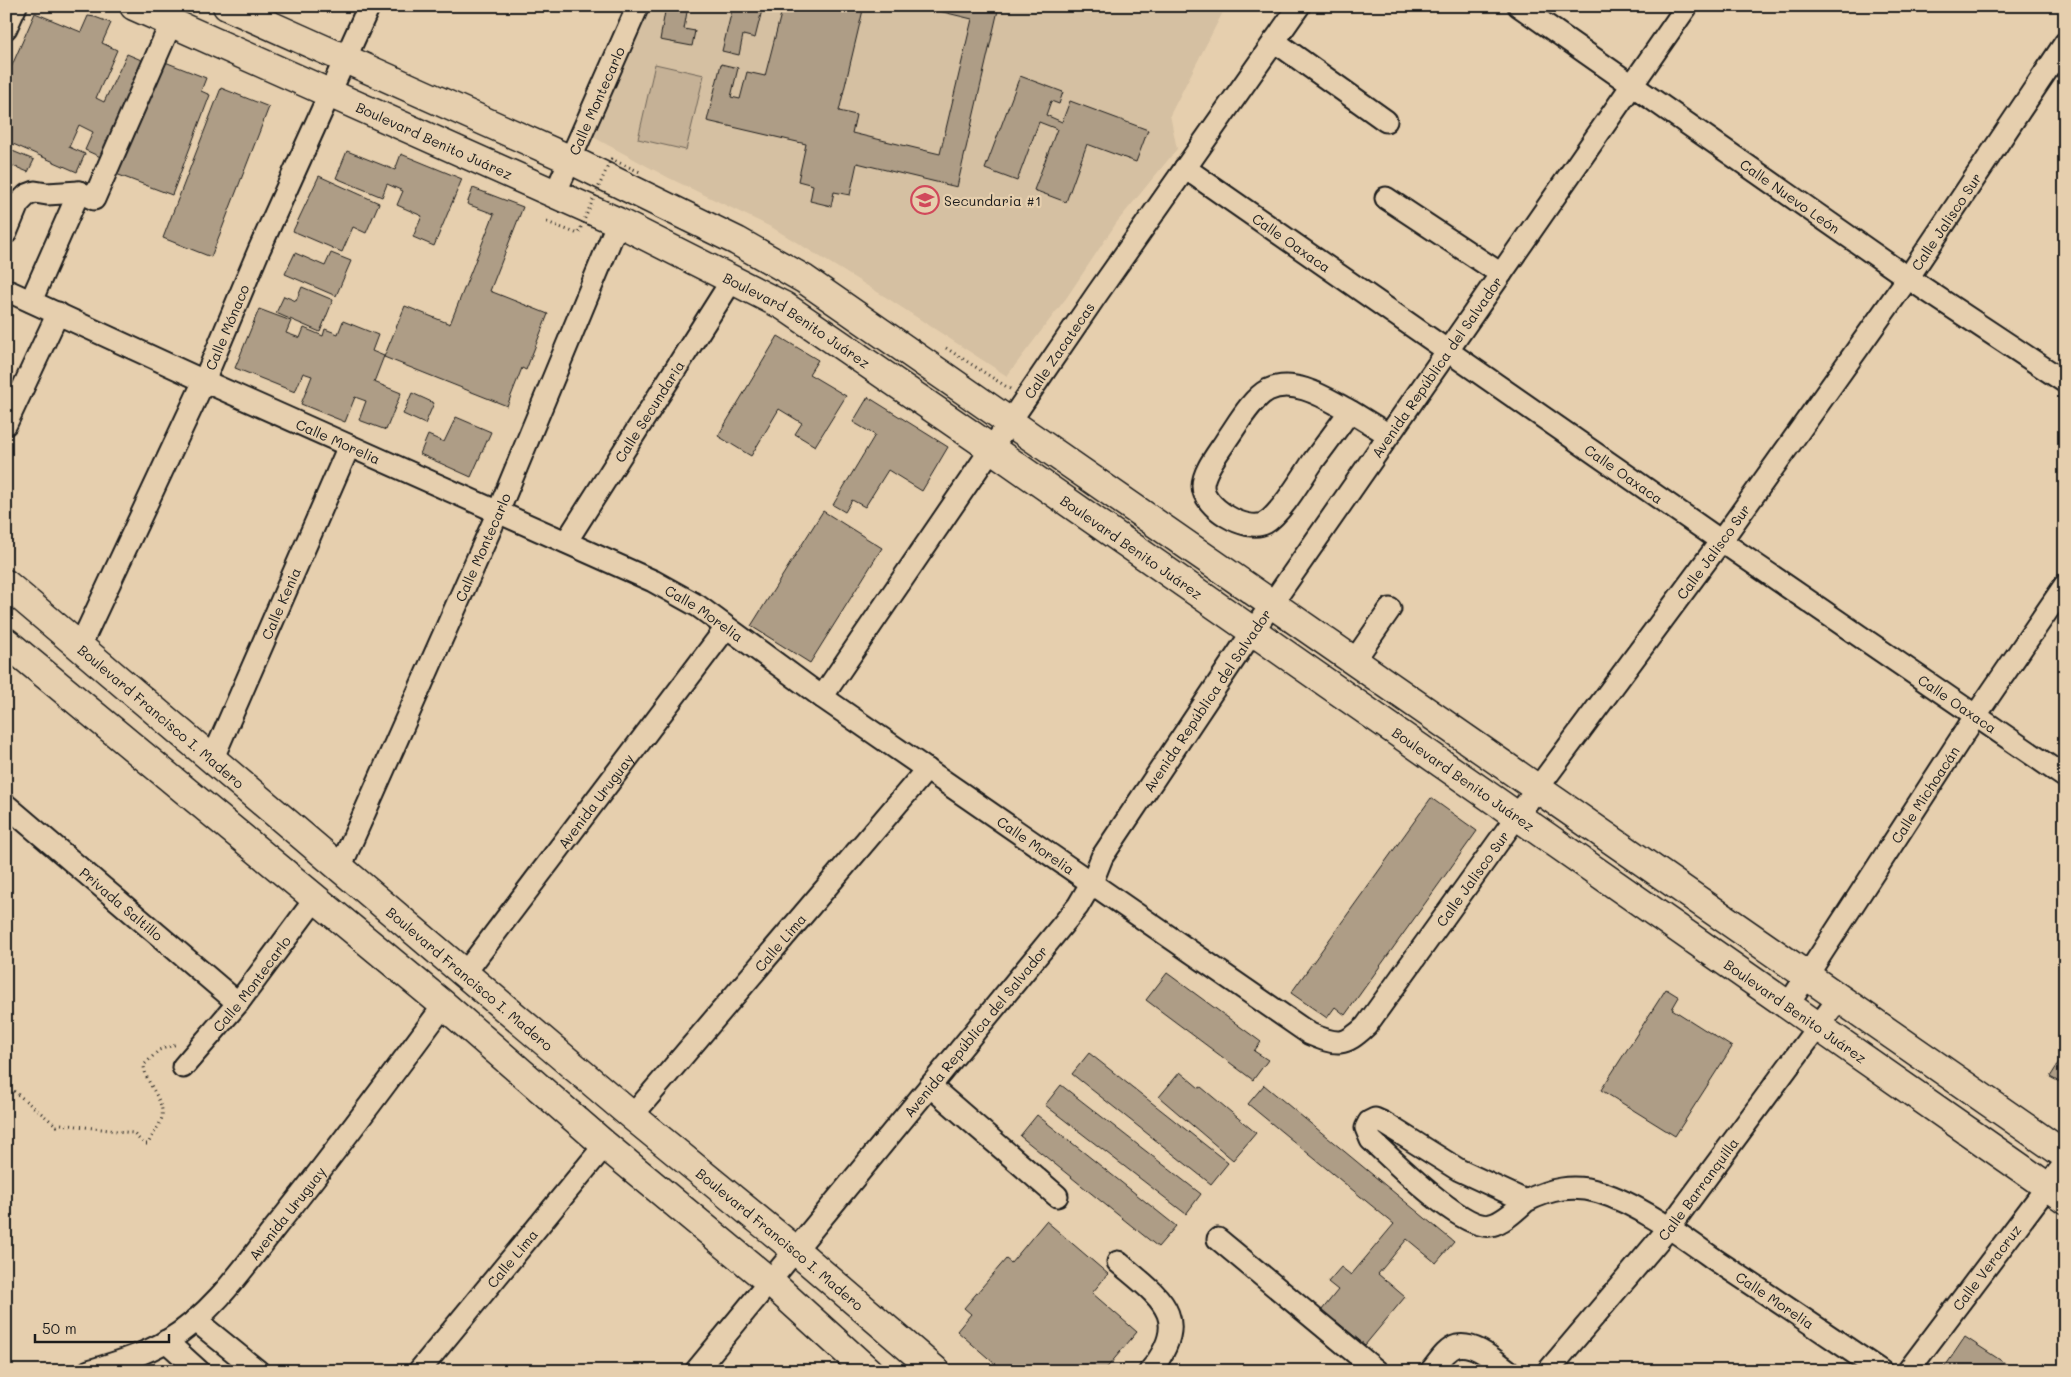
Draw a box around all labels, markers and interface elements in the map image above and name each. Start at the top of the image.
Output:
street label: Calle Montecarlo [564,43,628,158]
street label: Boulevard Benito Juárez [353,97,516,183]
street label: Calle Nuevo León [1736,154,1844,237]
street label: Calle Jalisco Sur [1906,169,1985,274]
school or university icon: Secundaria #1 [910,185,940,215]
place label: Secundaria #1 [944,191,1041,210]
street label: Calle Oaxaca [1249,208,1335,276]
street label: Boulevard Benito Juárez [720,267,874,372]
street label: Avenida República del Salvador [1367,272,1506,461]
street label: Calle Mónaco [200,281,253,373]
street label: Calle Zacatecas [1019,298,1098,402]
street label: Calle Secundaria [610,357,688,466]
street label: Calle Morelia [293,414,384,468]
street label: Calle Oaxaca [1581,440,1667,508]
street label: Calle Montecarlo [450,490,514,604]
street label: Boulevard Benito Juárez [1057,490,1207,603]
street label: Calle Jalisco Sur [1672,500,1754,603]
street label: Calle Kenia [256,564,304,642]
street label: Calle Morelia [662,580,747,646]
street label: Avenida República del Salvador [1139,605,1275,796]
street label: Boulevard Francisco I. Madero [74,640,249,792]
street label: Calle Oaxaca [1915,670,2001,737]
street label: Boulevard Benito Juárez [1389,722,1539,835]
street label: Calle Michoacán [1886,742,1963,847]
street label: Avenida Uruguay [553,749,637,852]
street label: Calle Morelia [993,811,1079,878]
street label: Calle Jalisco Sur [1431,827,1513,930]
street label: Privada Saltillo [76,863,167,945]
street label: Boulevard Francisco I. Madero [383,902,557,1055]
street label: Calle Lima [750,909,810,975]
street label: Calle Montecarlo [208,931,295,1036]
street label: Avenida República del Salvador [899,941,1051,1121]
street label: Boulevard Benito Juárez [1721,954,1871,1067]
street label: Calle Barranquilla [1653,1133,1742,1244]
street label: Avenida Uruguay [244,1162,330,1264]
street label: Boulevard Francisco I. Madero [693,1163,868,1314]
street label: Calle Veracruz [1948,1220,2025,1314]
street label: Calle Lima [482,1225,542,1292]
street label: Calle Morelia [1732,1267,1818,1333]
scale bar [35,1312,169,1344]
text: 50 m [42,1318,77,1338]

